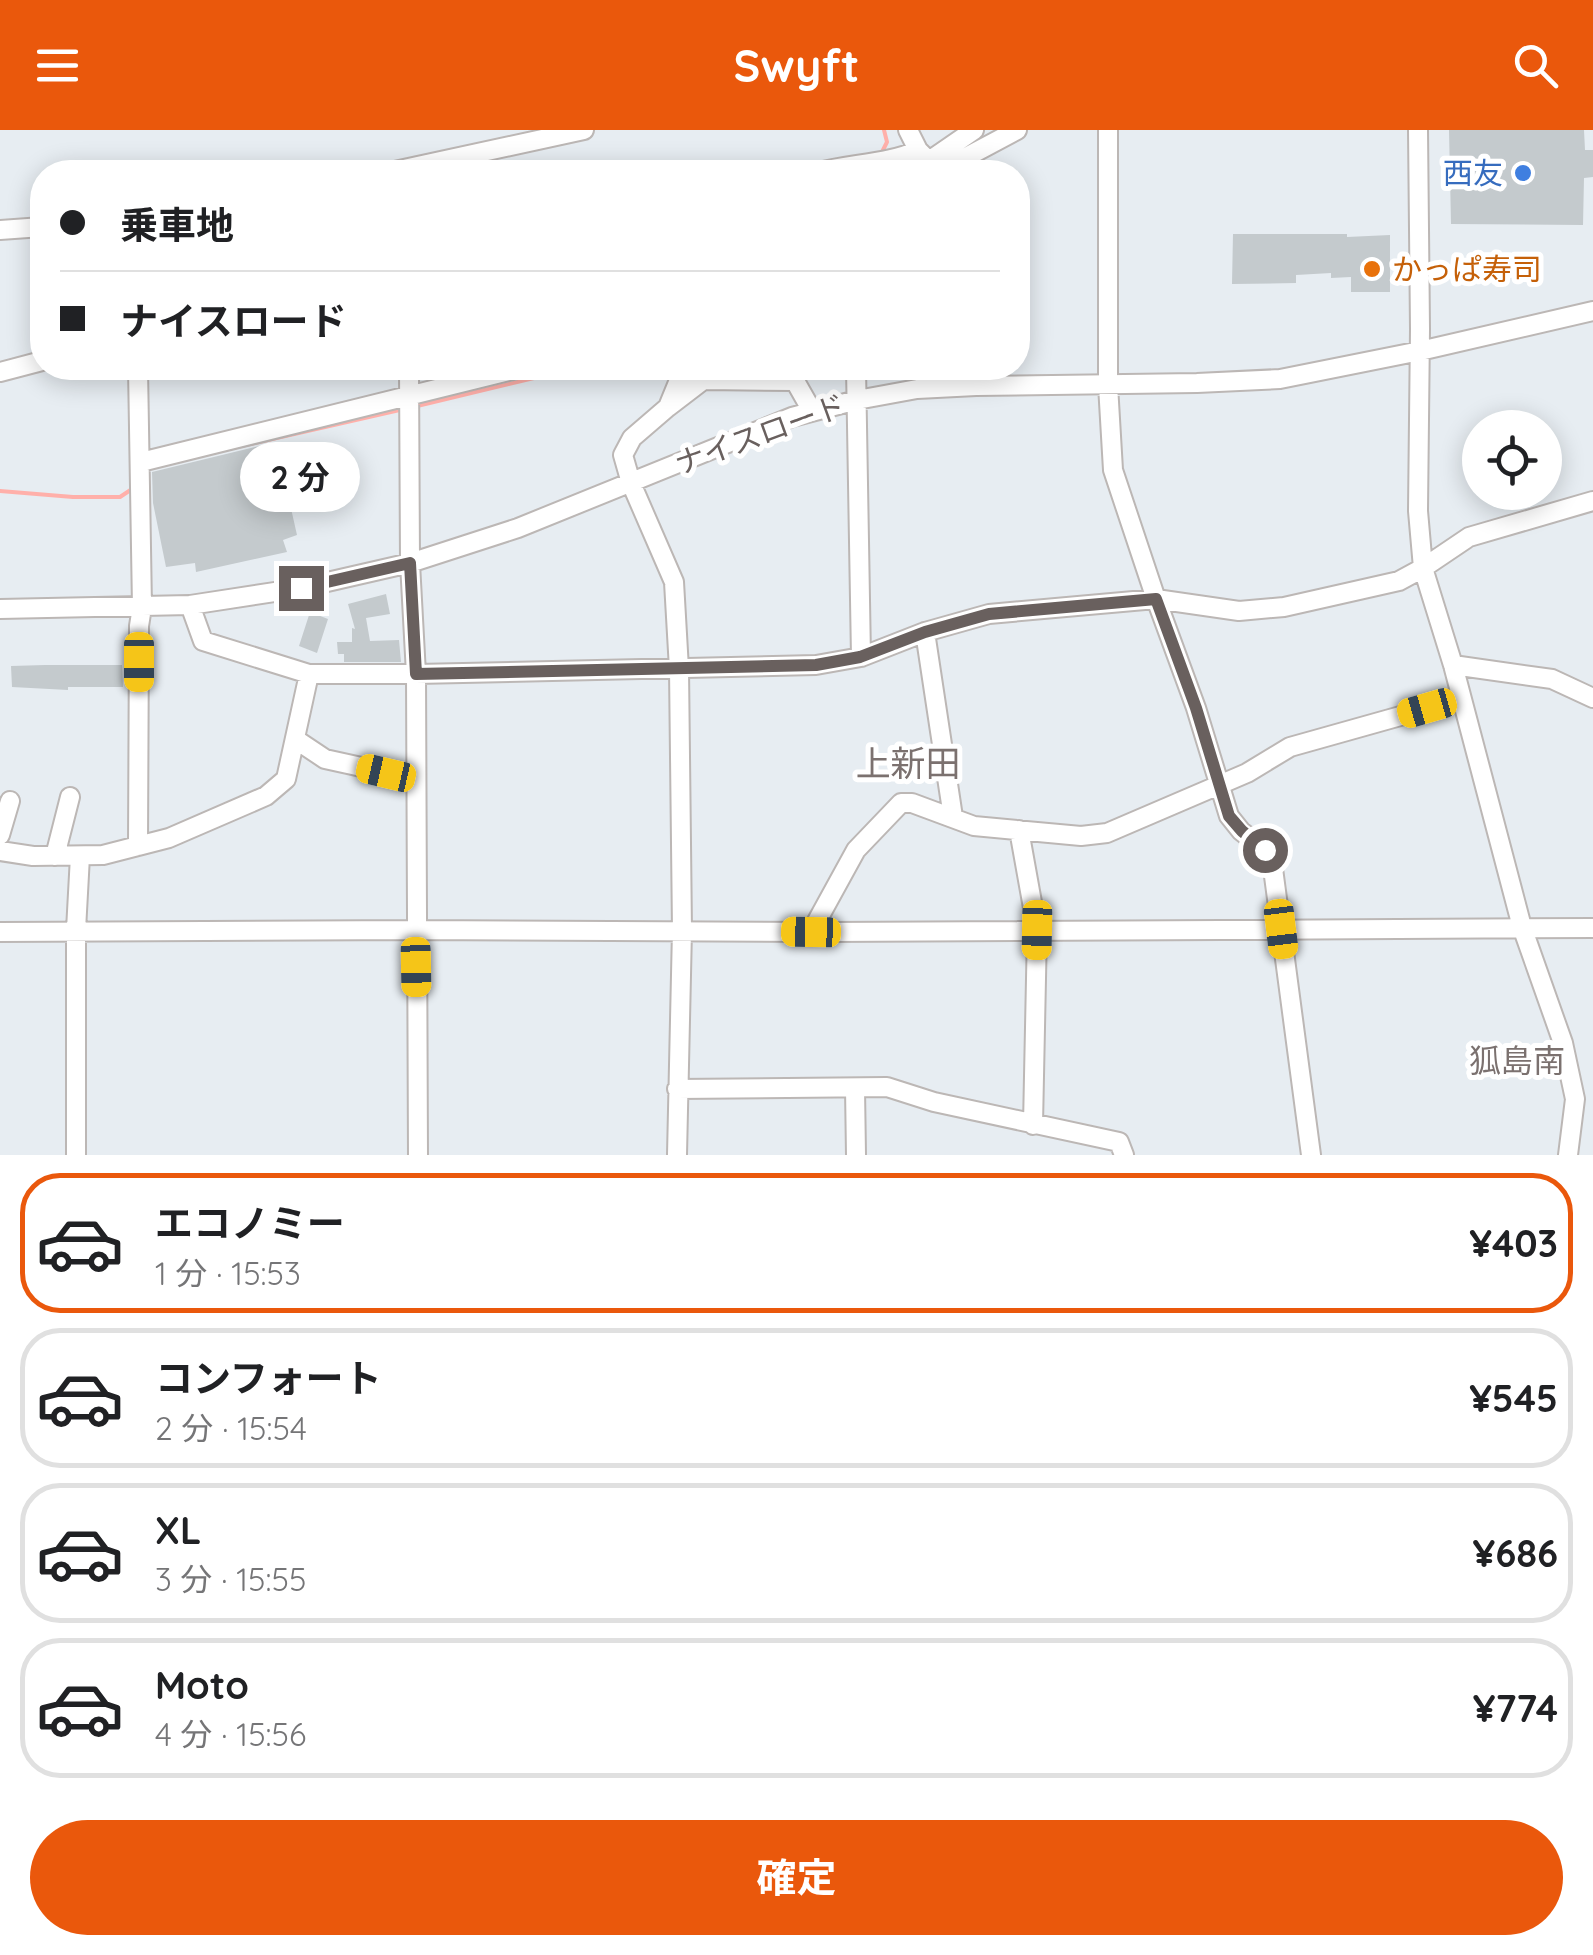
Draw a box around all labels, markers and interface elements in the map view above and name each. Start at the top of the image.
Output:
text: Swyft [733,37,860,93]
icon: menu [30,38,85,93]
icon: search [1508,38,1563,93]
place label: 西友 [1443,154,1503,192]
marker: 西友 [1512,162,1534,184]
text: 乗車地 [120,201,234,249]
place label: かっぱ寿司 [1392,250,1542,288]
marker: かっぱ寿司 [1361,258,1383,280]
text: ナイスロード [120,297,347,345]
street label: ナイスロード [669,386,851,482]
map controls [1462,410,1562,510]
button: locate [1462,410,1562,510]
callout: 2 分 [241,443,361,513]
text: 2 分 [270,457,330,497]
route end [279,566,324,611]
car [124,632,154,692]
car [1394,685,1460,731]
district label: 上新田 [855,741,961,785]
car [353,752,419,794]
route start [1243,828,1288,873]
car [1262,897,1300,961]
car [1021,900,1053,960]
car [781,916,841,948]
car [400,937,432,997]
district label: 狐島南 [1469,1040,1565,1080]
icon: car [35,1198,125,1288]
text: エコノミー [155,1199,345,1247]
text: ¥403 [1469,1219,1558,1267]
text: 1 分 · 15:53 [155,1253,301,1293]
icon: car [35,1353,125,1443]
text: コンフォート [155,1354,382,1402]
text: ¥545 [1469,1374,1558,1422]
text: 2 分 · 15:54 [155,1408,307,1448]
text: XL [155,1506,201,1554]
icon: car [35,1508,125,1598]
text: ¥686 [1472,1529,1558,1577]
text: 3 分 · 15:55 [155,1559,306,1599]
text: Moto [155,1661,249,1709]
icon: car [35,1663,125,1753]
text: ¥774 [1473,1684,1558,1732]
text: 4 分 · 15:56 [155,1714,306,1754]
button: 確定 [30,1820,1563,1935]

